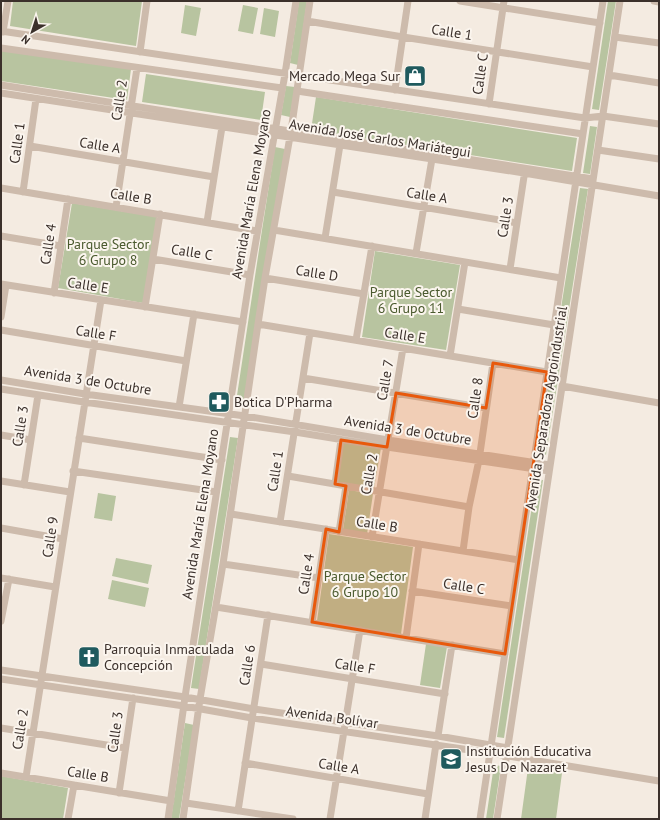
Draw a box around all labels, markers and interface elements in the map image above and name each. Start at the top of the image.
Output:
north arrow [12,12,52,52]
street label: Calle 1 [430,20,474,44]
text: N [18,32,33,47]
street label: Calle C [468,52,492,96]
shop icon: Mercado Mega Sur [402,63,428,89]
place label: Mercado Mega Sur [289,67,400,85]
street label: Calle 2 [107,78,131,122]
street label: Avenida María Elena Moyano [227,108,275,280]
street label: Avenida José Carlos Mariátegui [288,115,472,161]
street label: Calle 1 [5,121,29,165]
street label: Calle A [78,133,123,157]
street label: Calle A [405,183,450,207]
street label: Calle B [109,184,153,208]
street label: Calle 3 [493,195,517,239]
street label: Calle 4 [36,222,60,266]
park label: Parque Sector 6 Grupo 8 [67,235,149,269]
street label: Calle C [170,240,214,264]
street label: Calle D [294,261,340,285]
street label: Calle E [66,273,110,297]
park label: Parque Sector 6 Grupo 11 [370,283,452,317]
street label: Avenida Separadora Agroindustrial [521,305,571,511]
street label: Calle F [74,321,118,345]
street label: Calle E [383,323,427,347]
street label: Calle 7 [373,358,397,402]
street label: Avenida 3 de Octubre [23,361,153,399]
street label: Calle 8 [463,376,487,420]
pharmacy icon: Botica D'Pharma [206,389,232,415]
place label: Botica D'Pharma [234,393,332,411]
street label: Calle 3 [8,404,32,448]
street label: Avenida 3 de Octubre [343,411,473,449]
street label: Avenida María Elena Moyano [178,427,222,601]
street label: Calle 1 [263,449,287,493]
street label: Calle 2 [357,452,381,496]
street label: Calle B [355,512,399,536]
street label: Calle 9 [38,515,62,559]
street label: Calle 4 [294,552,318,596]
park label: Parque Sector 6 Grupo 10 [324,567,406,601]
street label: Calle C [442,574,486,598]
place label: Parroquia Inmaculada Concepción [104,640,234,674]
street label: Calle 6 [235,643,259,687]
church icon: Parroquia Inmaculada Concepción [76,644,102,670]
street label: Calle F [333,654,377,678]
street label: Avenida Bolívar [285,702,380,732]
street label: Calle 2 [8,707,32,751]
street label: Calle 3 [103,710,127,754]
place label: Institución Educativa Jesus De Nazaret [465,742,591,776]
school or university icon: Institución Educativa Jesus De Nazaret [438,746,464,772]
street label: Calle A [317,754,362,778]
street label: Calle B [66,762,110,786]

